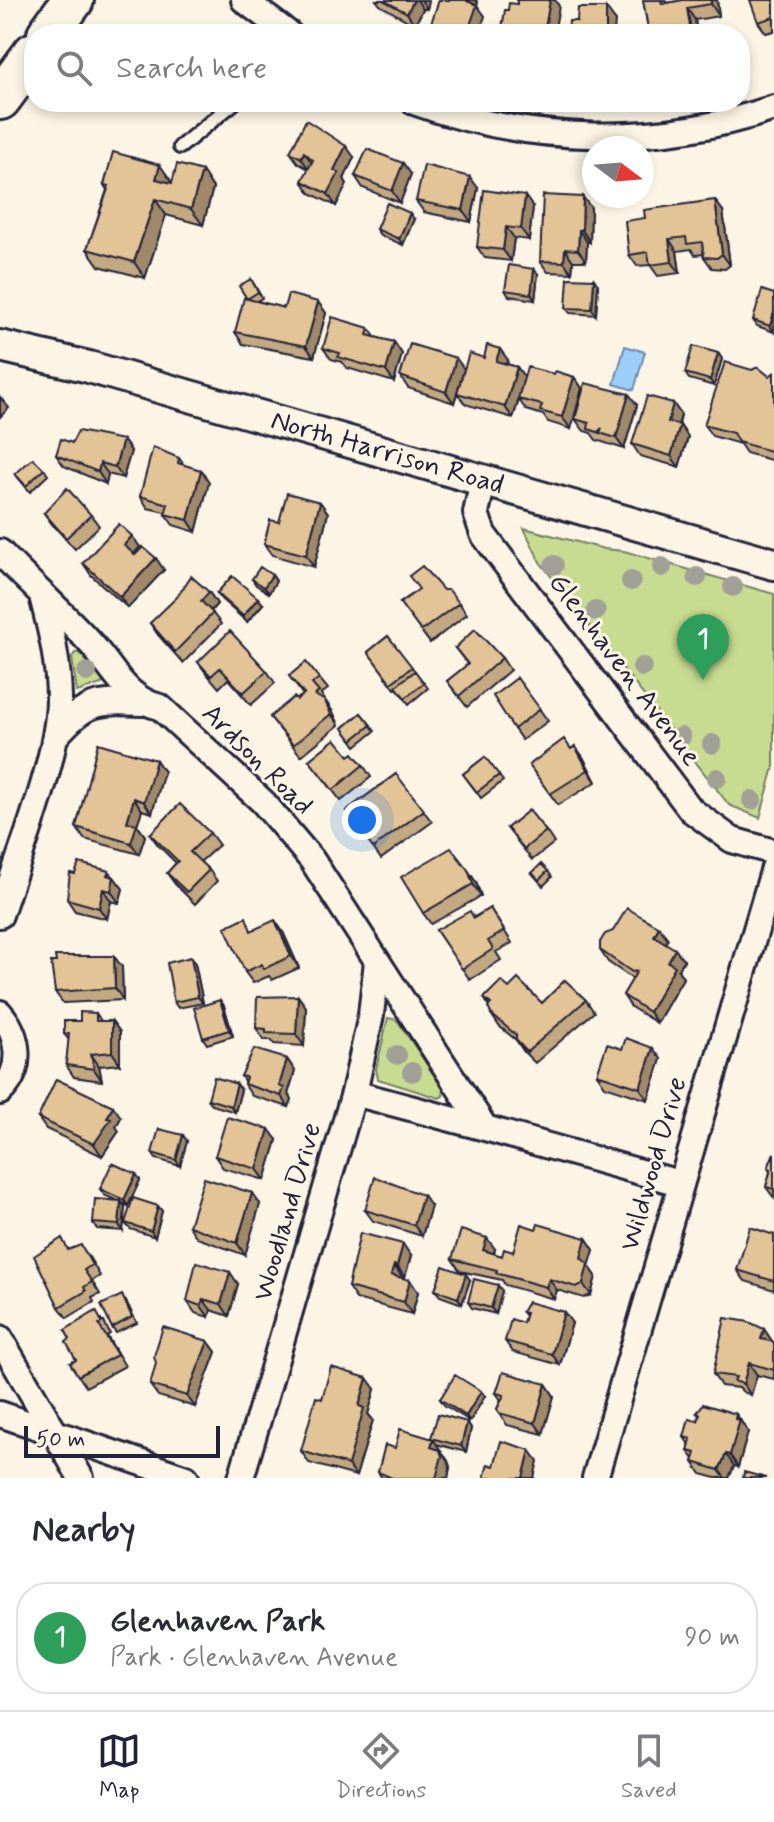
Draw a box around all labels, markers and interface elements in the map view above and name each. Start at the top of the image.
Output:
search box [24,24,750,112]
icon: search [52,46,96,90]
text: Search here [116,49,267,88]
north arrow [582,136,654,208]
street label: North Harrison Road [267,402,508,504]
street label: Glenhaven Avenue [539,566,709,774]
pin: 1 [677,614,729,680]
street label: Ardson Road [193,696,321,824]
your location [342,800,382,840]
street label: Wildwood Drive [611,1073,697,1255]
street label: Woodland Drive [245,1118,331,1306]
scale bar [24,1422,220,1458]
text: 50 m [36,1426,85,1454]
text: Nearby [32,1508,136,1553]
text: Glenhaven Park [110,1602,325,1641]
text: 1 [54,1621,66,1655]
text: 90 m [685,1621,740,1655]
text: Park · Glenhaven Avenue [110,1641,398,1675]
tab: Map [97,1729,141,1805]
tab: Directions [336,1729,426,1805]
tab: Saved [621,1729,677,1805]

